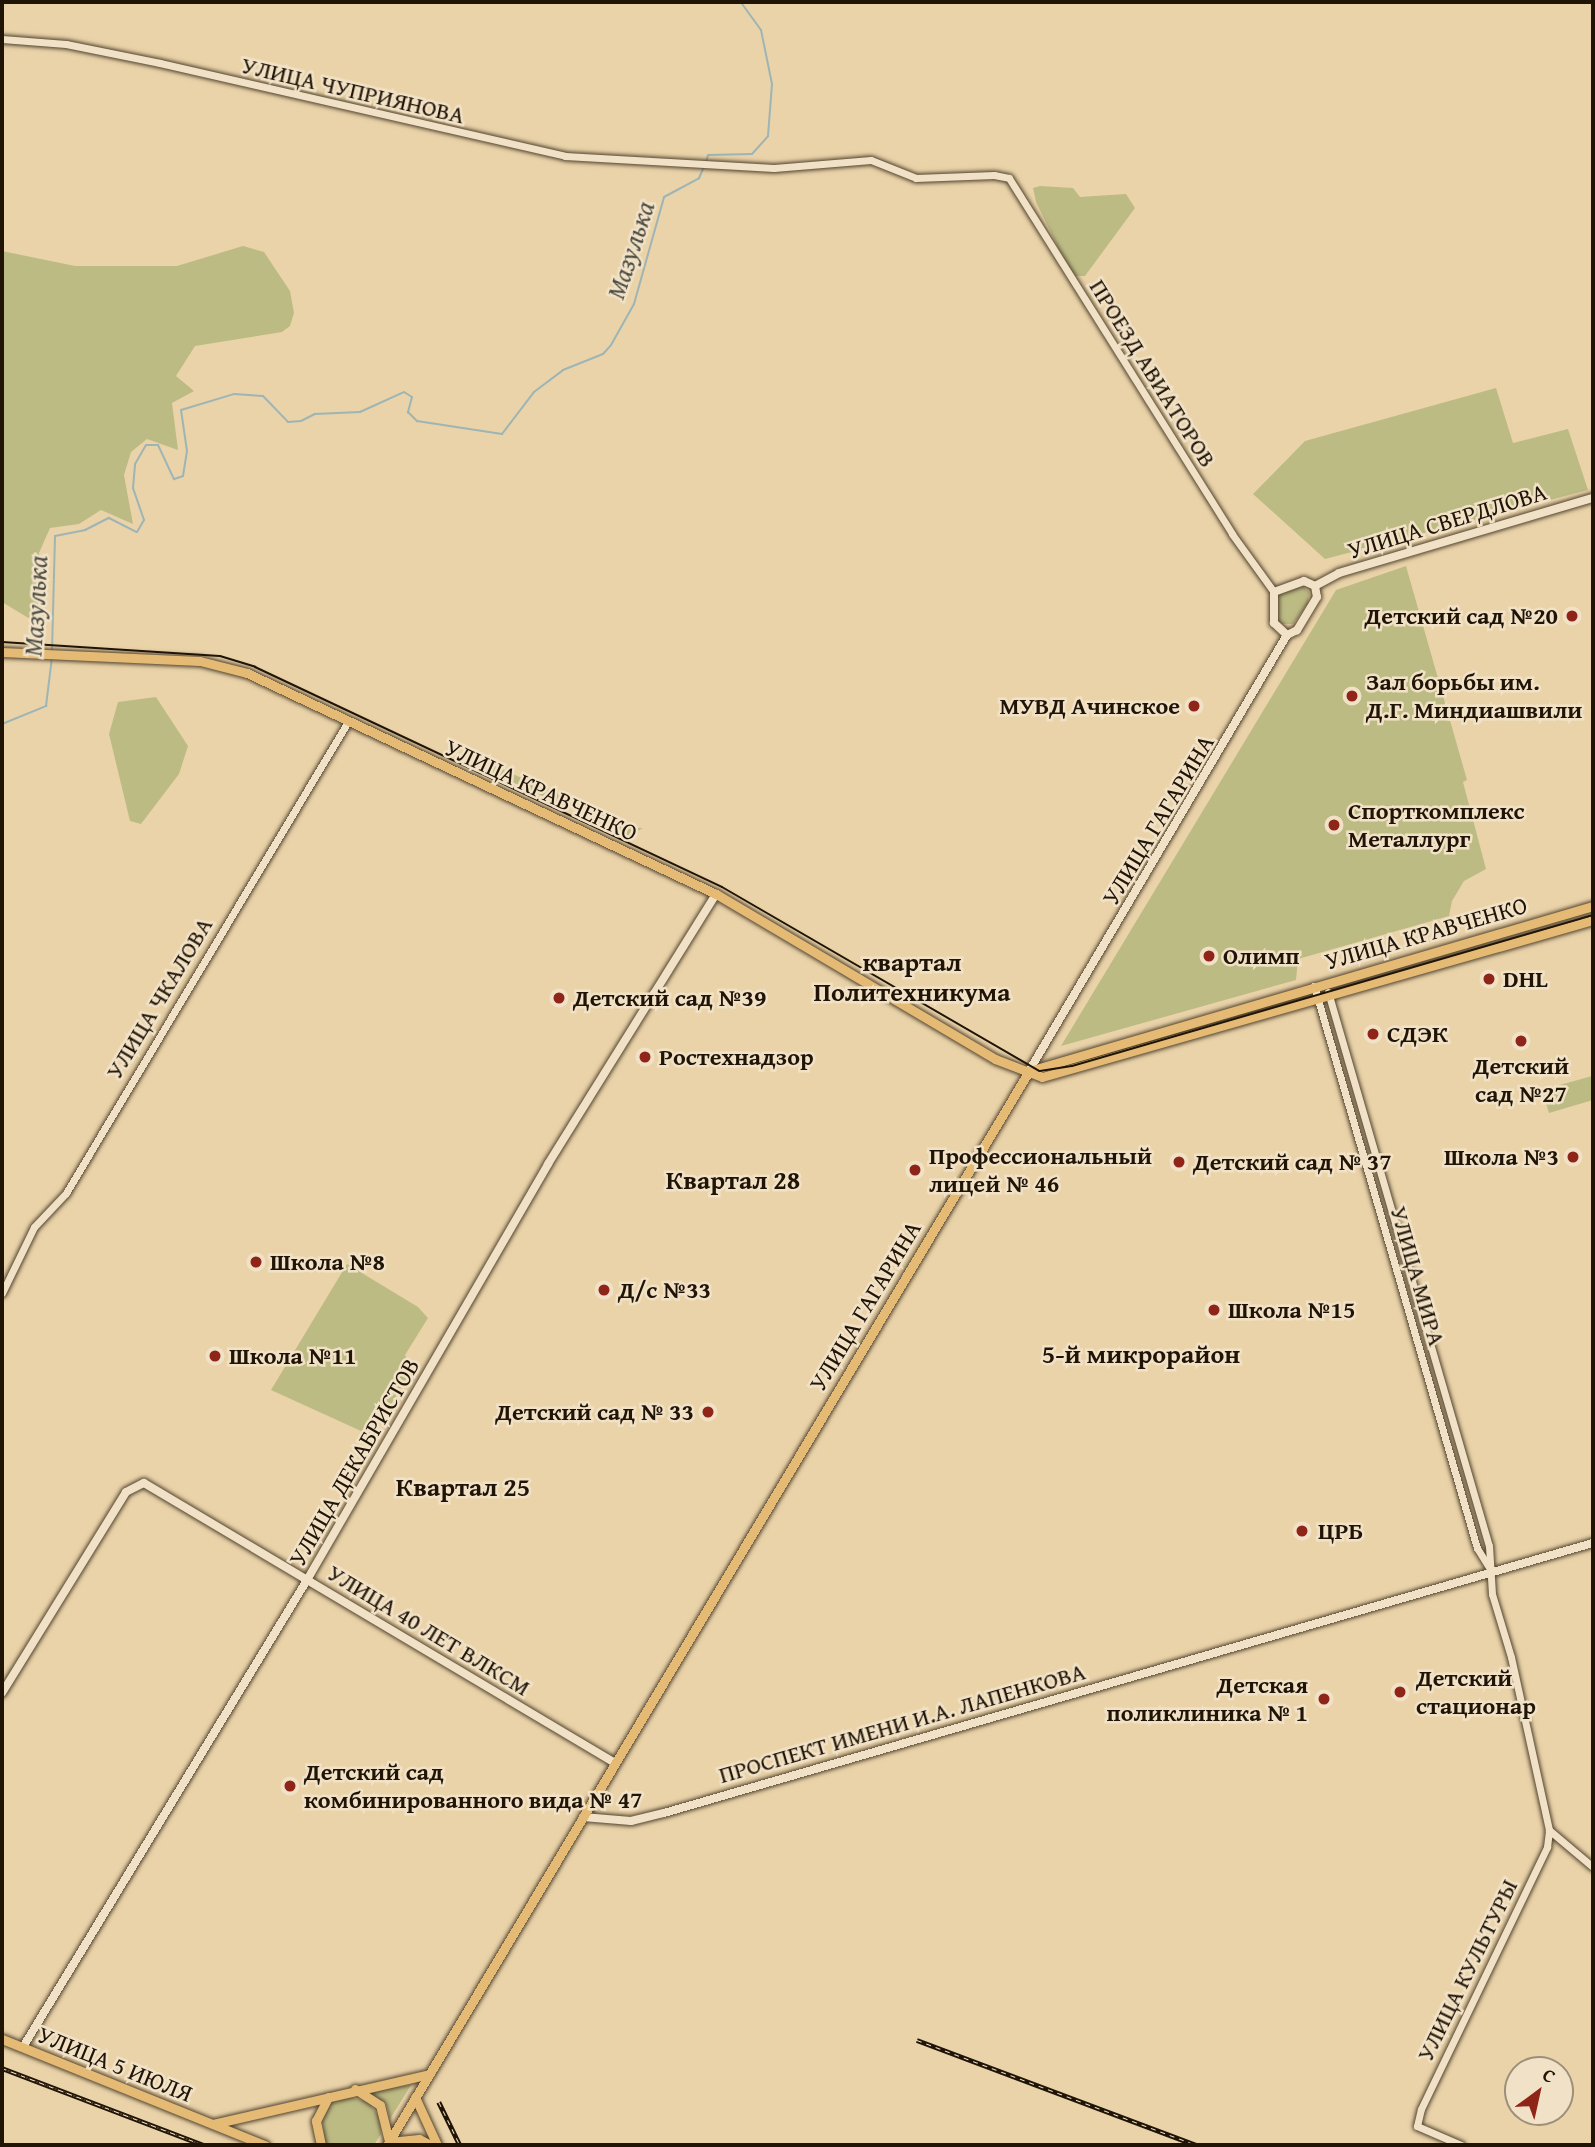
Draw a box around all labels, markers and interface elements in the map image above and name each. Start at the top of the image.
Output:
street label: УЛИЦА ЧУПРИЯНОВА [239,50,467,130]
water label: Мазулька [600,197,660,303]
street label: ПРОЕЗД АВИАТОРОВ [1084,274,1222,472]
street label: УЛИЦА СВЕРДЛОВА [1344,477,1550,565]
water label: Мазулька [17,555,53,657]
place label: Детский сад №20 [1365,602,1558,630]
marker: Детский сад №20 [1564,608,1580,624]
place label: Зал борьбы им. Д.Г. Миндиашвили [1366,668,1582,724]
marker: Зал борьбы им. Д.Г. Миндиашвили [1344,688,1360,704]
place label: МУВД Ачинское [999,692,1180,720]
marker: МУВД Ачинское [1186,698,1202,714]
street label: УЛИЦА ГАГАРИНА [1096,730,1220,910]
street label: УЛИЦА КРАВЧЕНКО [440,733,642,847]
place label: Спорткомплекс Металлург [1348,797,1525,853]
marker: Спорткомплекс Металлург [1326,817,1342,833]
street label: УЛИЦА КРАВЧЕНКО [1321,890,1531,976]
street label: УЛИЦА ЧКАЛОВА [99,912,219,1084]
place label: Олимп [1223,942,1300,970]
district label: квартал Политехникума [813,946,1011,1007]
marker: Олимп [1201,948,1217,964]
place label: DHL [1503,965,1548,993]
marker: DHL [1481,971,1497,987]
place label: Детский сад №39 [573,984,766,1012]
marker: Детский сад №39 [551,990,567,1006]
place label: СДЭК [1387,1020,1448,1048]
marker: СДЭК [1365,1026,1381,1042]
marker: Детский сад №27 [1513,1033,1529,1049]
place label: Ростехнадзор [659,1043,814,1071]
marker: Ростехнадзор [637,1049,653,1065]
place label: Детский сад №27 [1473,1052,1569,1108]
place label: Профессиональный лицей № 46 [929,1142,1152,1198]
place label: Школа №3 [1444,1143,1559,1171]
place label: Детский сад № 37 [1193,1148,1392,1176]
marker: Школа №3 [1565,1149,1581,1165]
marker: Детский сад № 37 [1171,1154,1187,1170]
marker: Профессиональный лицей № 46 [907,1162,923,1178]
district label: Квартал 28 [666,1164,800,1196]
street label: УЛИЦА МИРА [1384,1203,1452,1349]
street label: УЛИЦА ГАГАРИНА [803,1216,927,1396]
place label: Школа №8 [270,1248,385,1276]
marker: Школа №8 [248,1254,264,1270]
place label: Д/с №33 [618,1276,711,1304]
marker: Д/с №33 [596,1282,612,1298]
place label: Школа №15 [1228,1296,1355,1324]
marker: Школа №15 [1206,1302,1222,1318]
district label: 5-й микрорайон [1042,1338,1240,1370]
place label: Школа №11 [229,1342,356,1370]
marker: Школа №11 [207,1348,223,1364]
street label: УЛИЦА ДЕКАБРИСТОВ [283,1353,425,1571]
place label: Детский сад № 33 [495,1398,694,1426]
marker: Детский сад № 33 [700,1404,716,1420]
district label: Квартал 25 [396,1471,530,1503]
place label: ЦРБ [1318,1517,1363,1545]
marker: ЦРБ [1292,1521,1312,1541]
street label: УЛИЦА 40 ЛЕТ ВЛКСМ [322,1558,536,1702]
street label: ПРОСПЕКТ ИМЕНИ И.А. ЛАПЕНКОВА [715,1657,1089,1789]
place label: Детский стационар [1416,1664,1536,1720]
place label: Детская поликлиника № 1 [1107,1671,1308,1727]
marker: Детский стационар [1390,1682,1410,1702]
marker: Детская поликлиника № 1 [1314,1689,1334,1709]
place label: Детский сад комбинированного вида № 47 [304,1758,643,1814]
marker: Детский сад комбинированного вида № 47 [282,1778,298,1794]
street label: УЛИЦА КУЛЬТУРЫ [1410,1874,1524,2066]
street label: УЛИЦА 5 ИЮЛЯ [33,2020,197,2108]
north arrow [1504,2056,1574,2126]
text: С [1537,2060,1561,2090]

